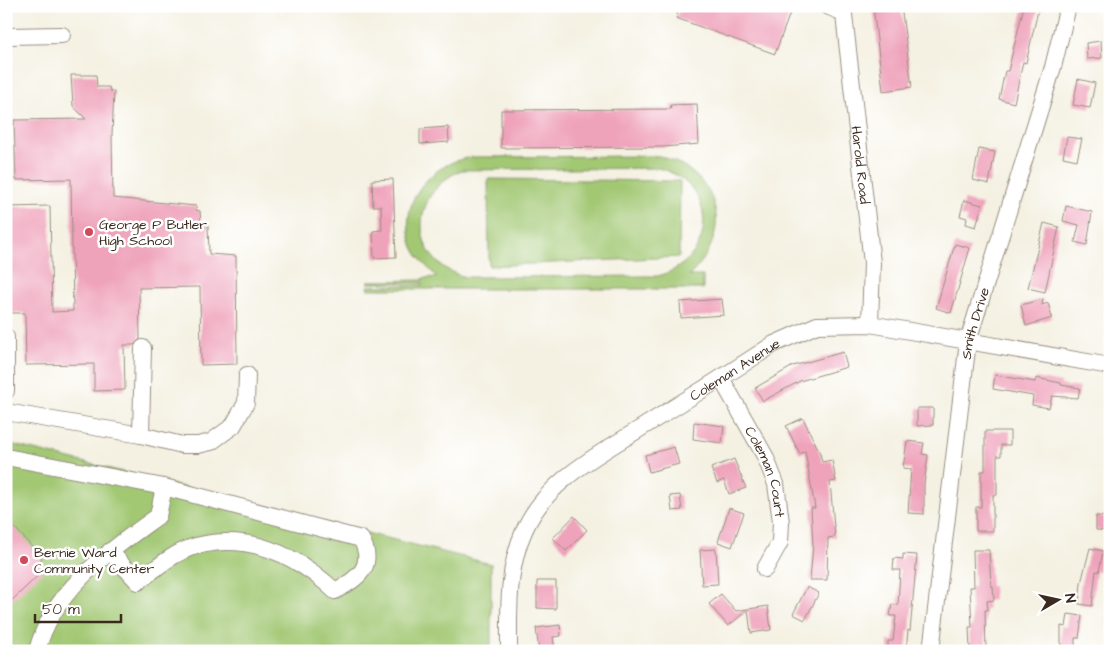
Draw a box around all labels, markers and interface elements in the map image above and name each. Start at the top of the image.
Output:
street label: Harold Road [846,125,874,205]
place label: George P Butler High School [99,215,207,251]
marker: George P Butler High School [83,226,95,238]
street label: Smith Drive [957,285,995,360]
street label: Coleman Avenue [686,334,783,406]
street label: Coleman Court [739,423,789,519]
place label: Bernie Ward Community Center [34,543,154,579]
marker: Bernie Ward Community Center [18,554,30,566]
north arrow [1034,574,1084,624]
scale bar [35,592,121,624]
text: N [1059,592,1080,604]
text: 50 m [42,599,80,620]

